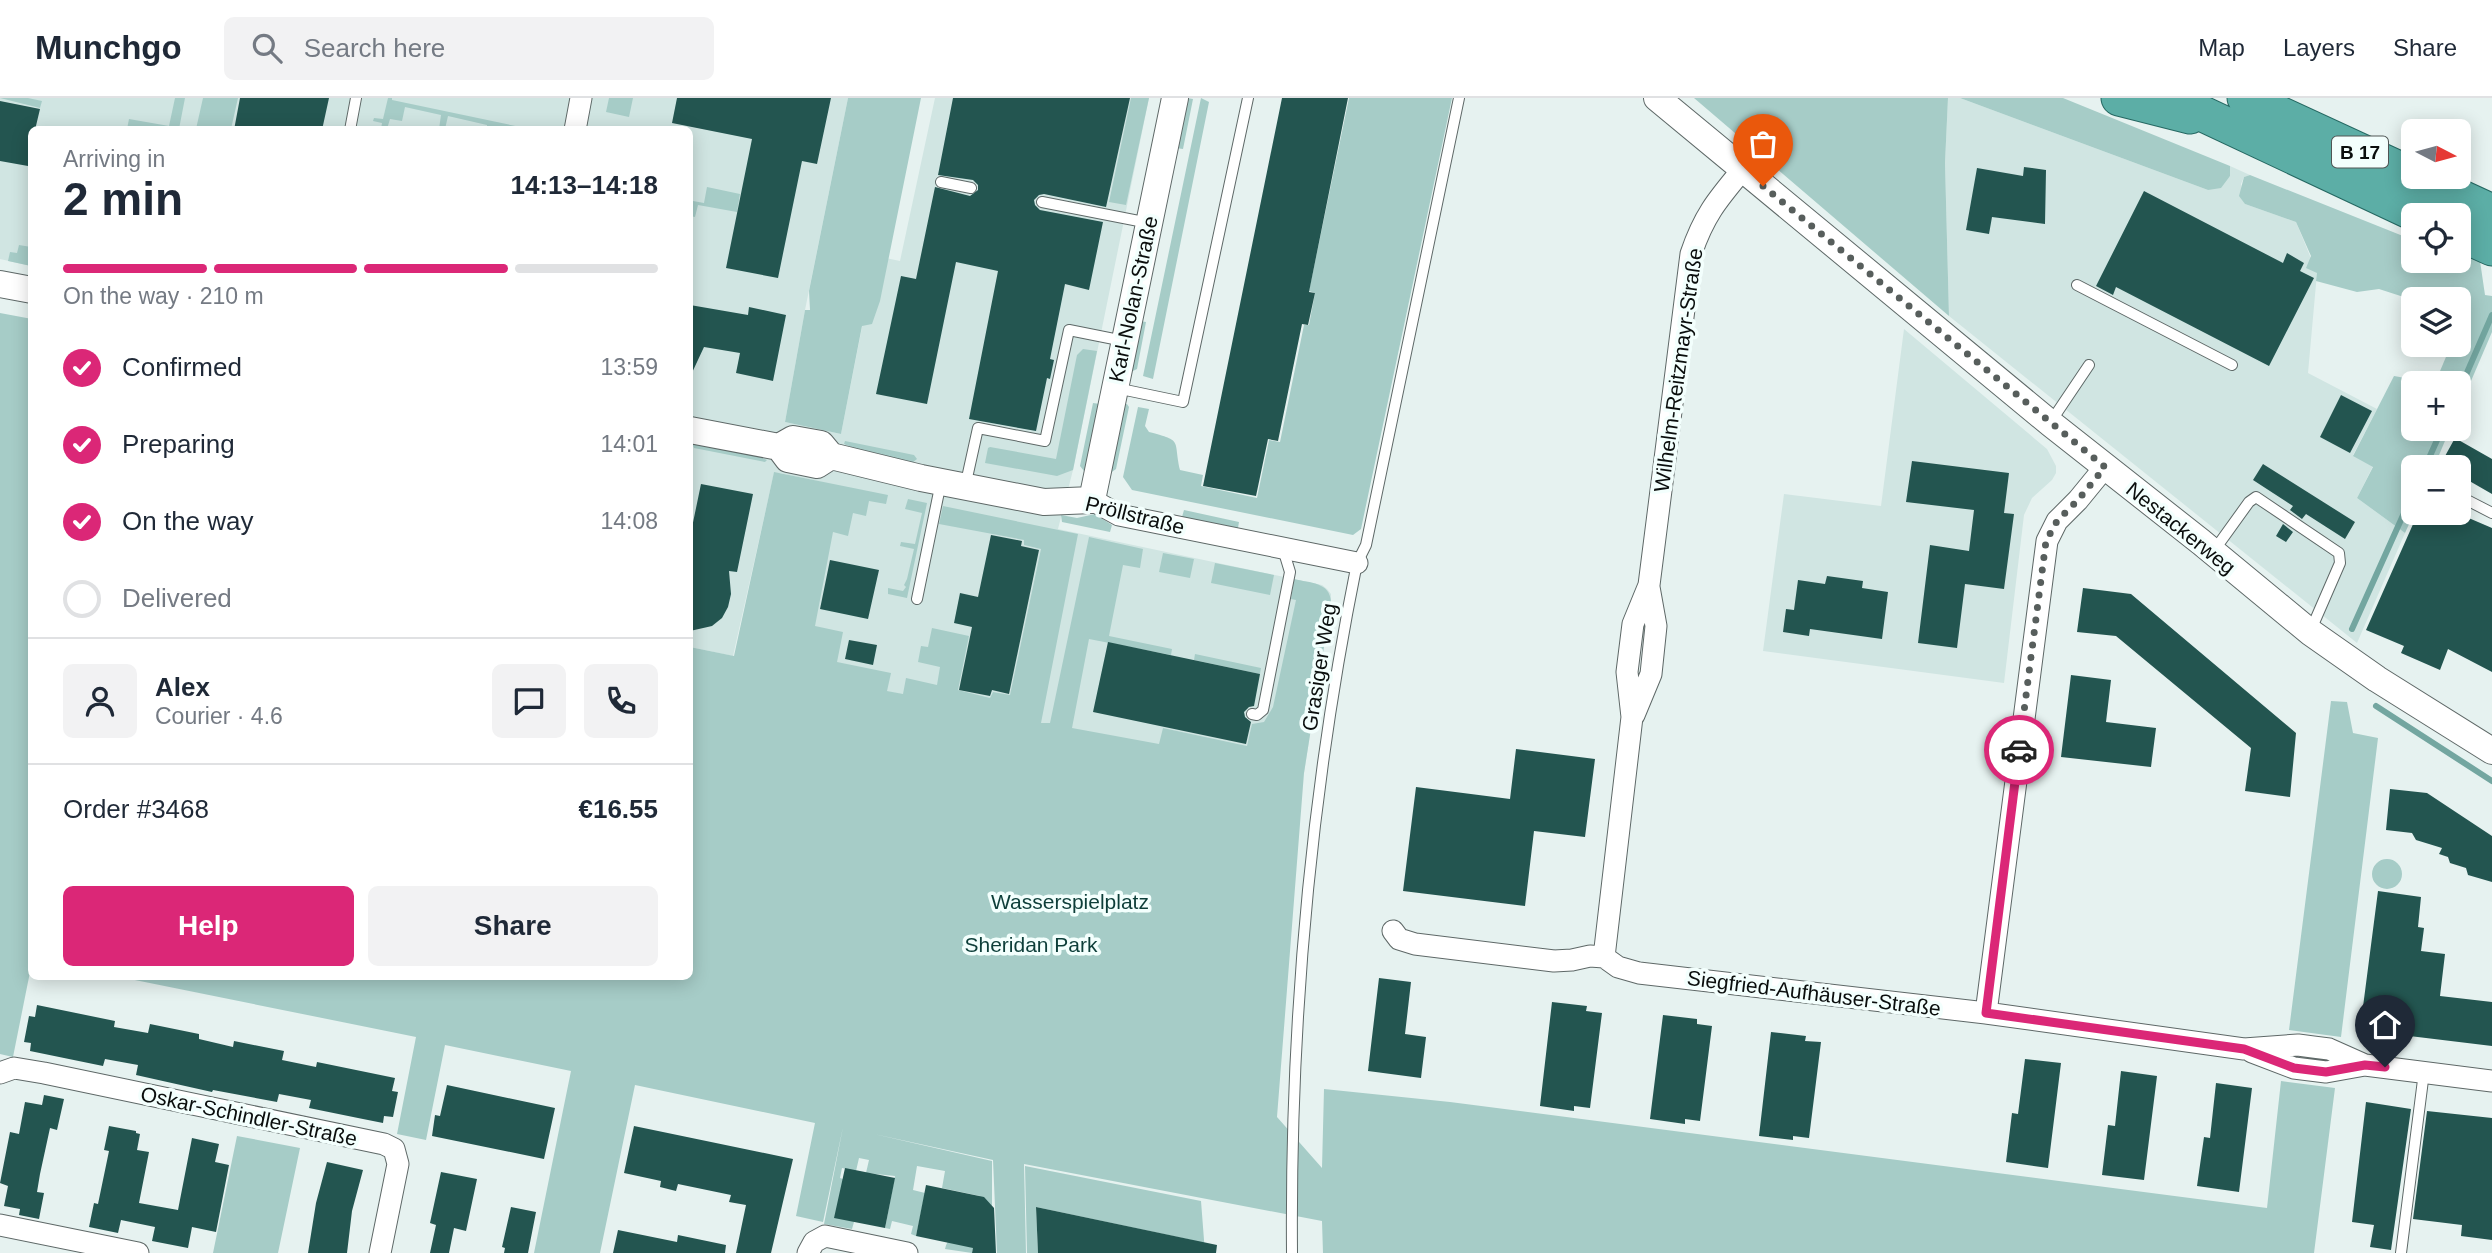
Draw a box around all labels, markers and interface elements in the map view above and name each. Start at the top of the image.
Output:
search box [224,17,714,80]
text: Munchgo [35,29,182,66]
icon: search [248,29,286,67]
text: Search here [304,33,445,63]
text: Map [2198,34,2245,61]
text: Layers [2283,34,2355,61]
text: Share [2393,34,2457,61]
pin [1733,114,1793,186]
north arrow [2401,119,2471,189]
map controls [2401,119,2471,525]
icon: bag [1744,125,1782,163]
road number: B 17 [2332,136,2388,168]
text: Arriving in [63,146,165,172]
text: 14:13–14:18 [511,170,658,200]
text: 2 min [63,173,183,225]
button: locate [2401,203,2471,273]
street label: Karl-Nolan-Straße [1104,214,1162,384]
street label: Wilhelm-Reitzmayr-Straße [1649,247,1707,493]
text: On the way · 210 m [63,283,264,309]
button: layers [2401,287,2471,357]
icon: check [63,349,101,387]
text: Confirmed [122,352,242,382]
text: 13:59 [600,354,658,380]
button: + [2401,371,2471,441]
icon: check [63,426,101,464]
text: Preparing [122,429,235,459]
text: 14:01 [600,431,658,457]
button: − [2401,455,2471,525]
street label: Nestackerweg [2122,477,2240,579]
street label: Pröllstraße [1083,492,1187,538]
icon: check [63,503,101,541]
text: On the way [122,506,254,536]
text: 14:08 [600,508,658,534]
text: Delivered [122,583,232,613]
street label: Grasiger Weg [1298,601,1340,733]
button: person [63,664,137,738]
button: chat [492,664,566,738]
button: phone [584,664,658,738]
text: Alex [155,672,210,702]
text: Courier · 4.6 [155,703,283,729]
courier [1984,715,2054,785]
icon: car [2000,731,2038,769]
text: Order #3468 [63,794,209,824]
text: €16.55 [578,794,658,824]
button: Help [63,886,354,966]
button: Share [368,886,658,966]
park label: Wasserspielplatz [991,890,1149,913]
park label: Sheridan Park [964,933,1098,956]
street label: Siegfried-Aufhäuser-Straße [1686,966,1942,1020]
pin [2355,995,2415,1067]
icon: home [2366,1006,2404,1044]
street label: Oskar-Schindler-Straße [139,1082,359,1150]

